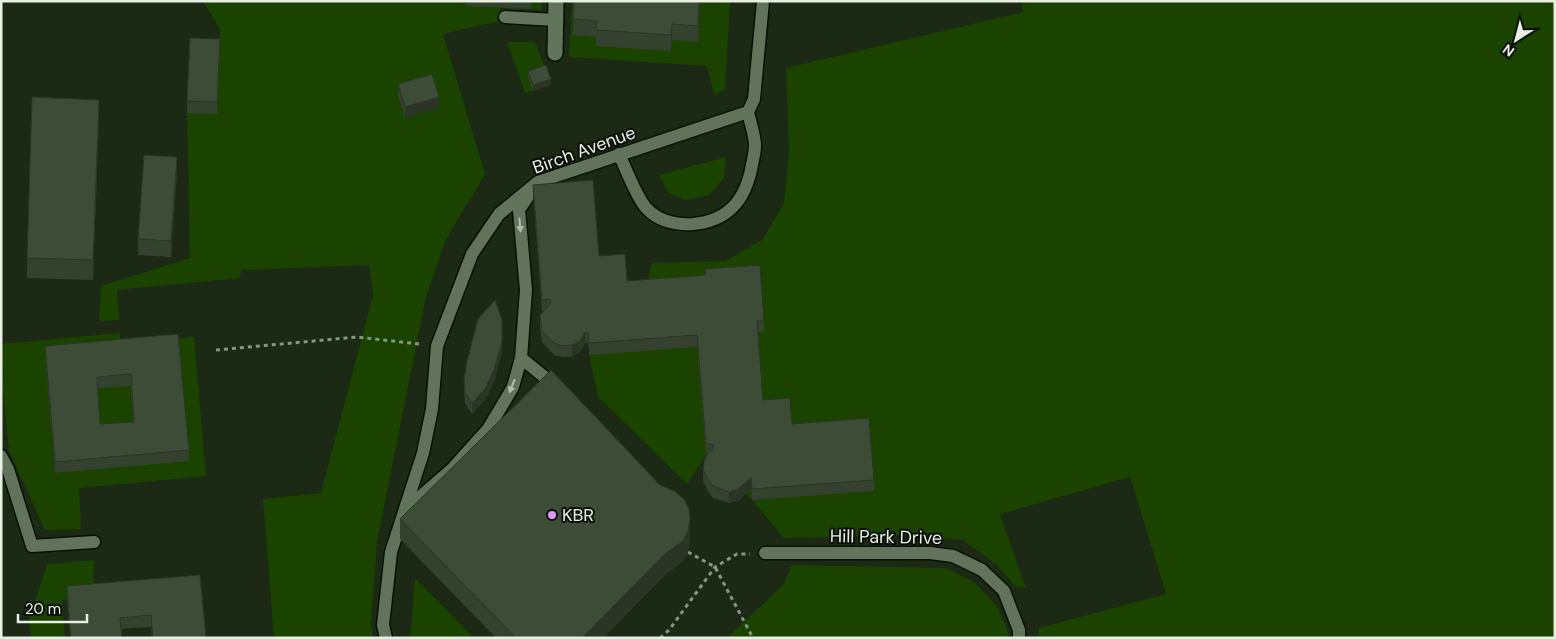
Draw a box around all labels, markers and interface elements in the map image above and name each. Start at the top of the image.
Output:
north arrow [1491,15,1541,65]
text: N [1499,40,1518,61]
street label: Birch Avenue [529,120,639,180]
one-way arrow [517,218,525,234]
one-way arrow [508,379,516,394]
place label: KBR [562,503,594,527]
marker: KBR [546,509,558,521]
street label: Hill Park Drive [830,524,942,550]
scale bar [18,592,86,624]
text: 20 m [25,599,61,619]

